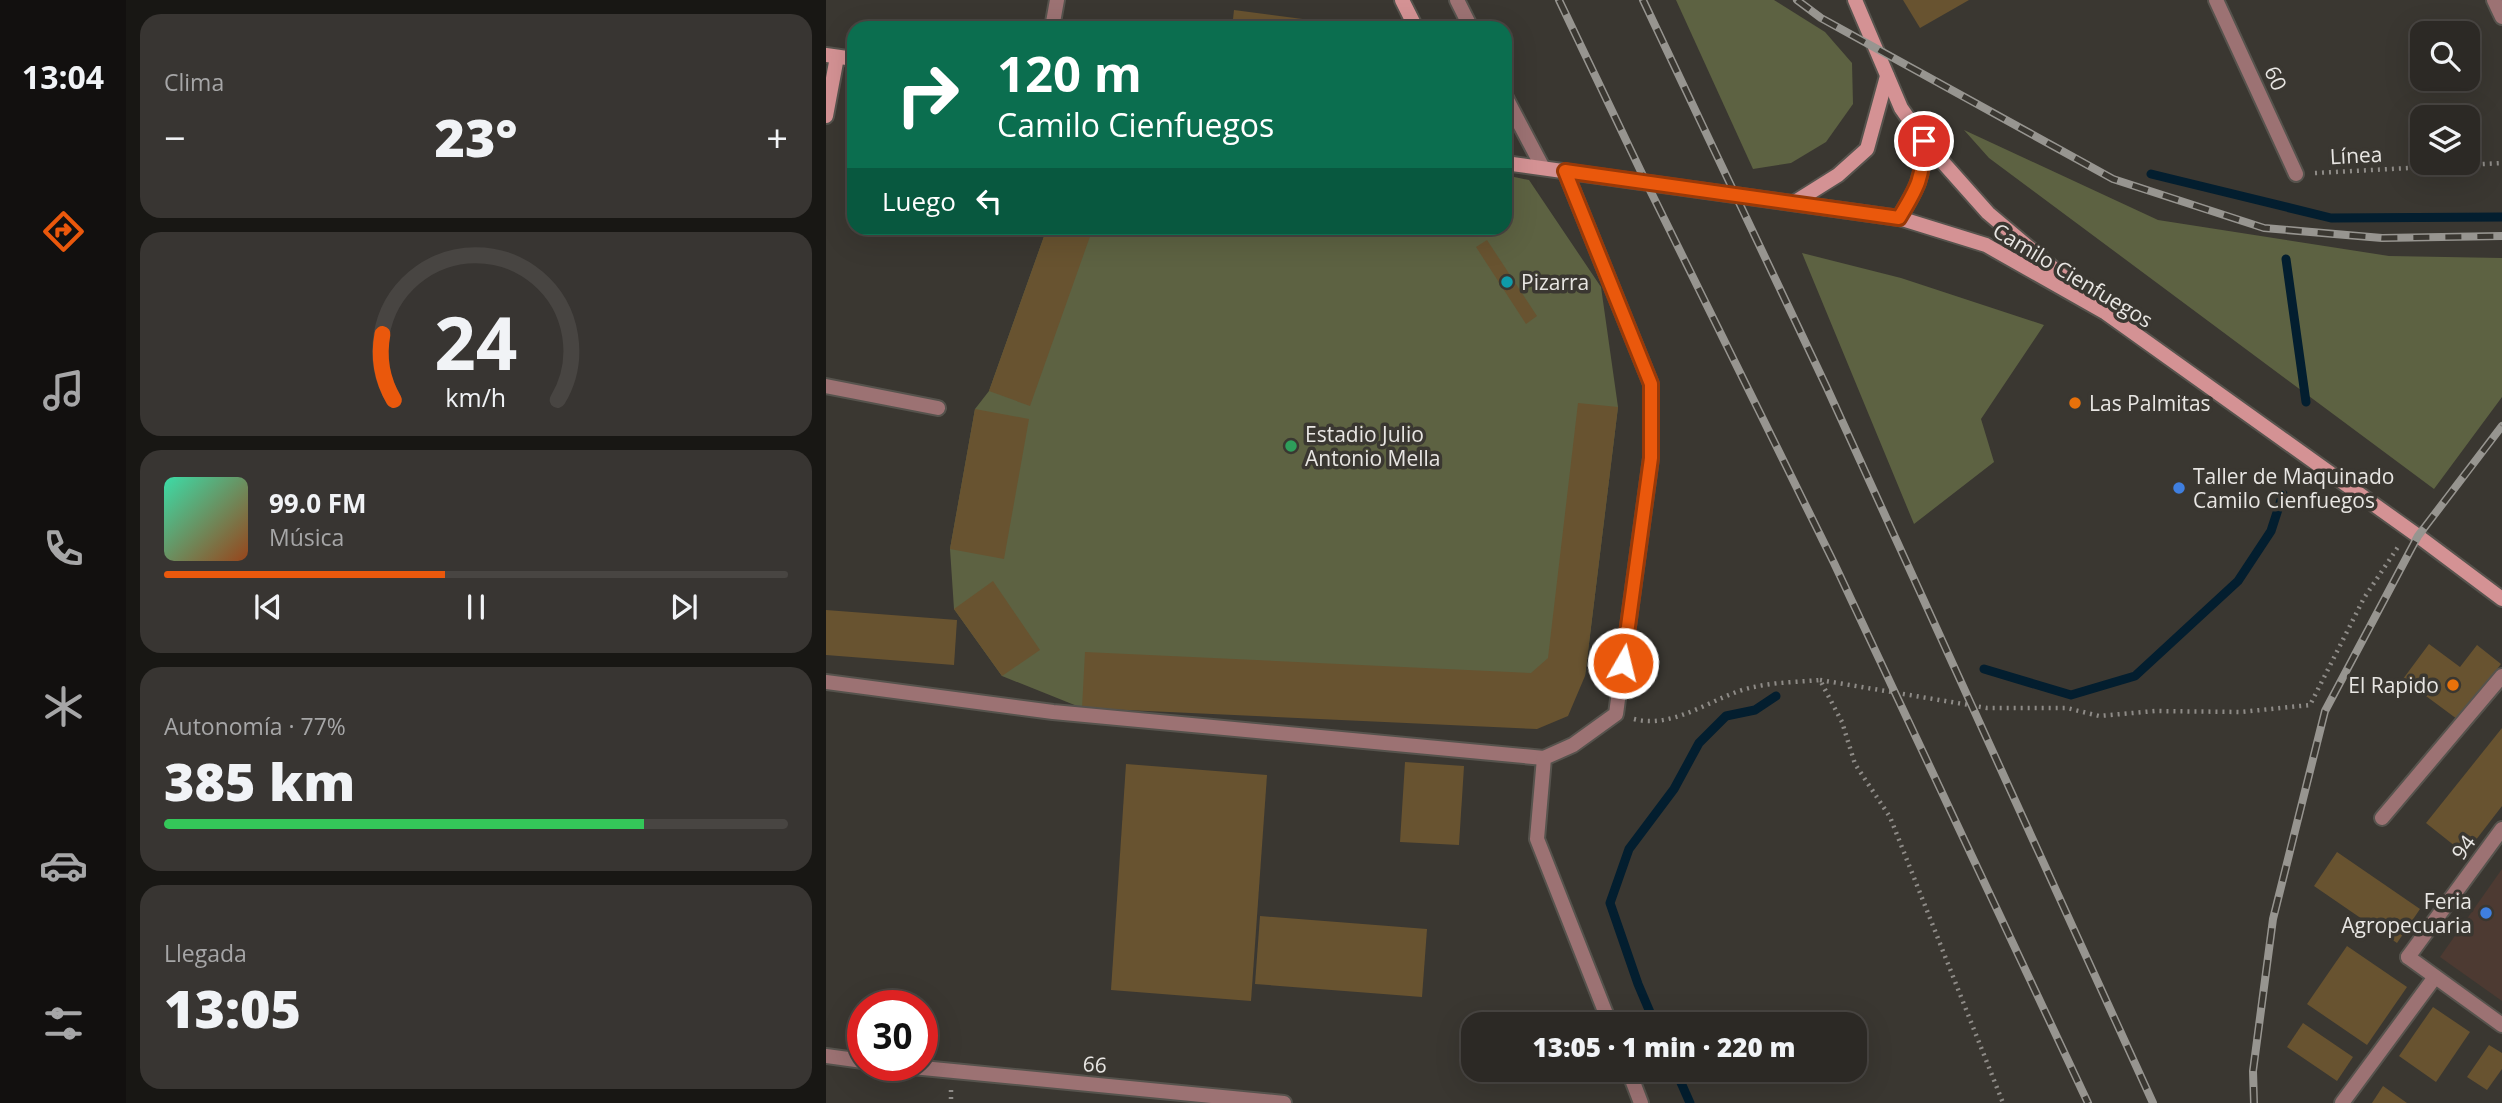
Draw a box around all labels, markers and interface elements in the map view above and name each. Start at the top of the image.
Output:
map controls [2410,21,2480,175]
button: search [2410,21,2480,91]
text: 120 m [997,40,1142,106]
icon: right [882,49,973,140]
text: 13:04 [22,55,104,98]
street label: 60 [2258,61,2294,95]
text: Clima [164,66,224,98]
text: 23° [435,101,517,172]
text: Camilo Cienfuegos [997,103,1274,146]
button: layers [2410,105,2480,175]
text: − [164,111,186,163]
text: + [766,111,788,163]
pin [1894,111,1954,171]
icon: arrive [1905,122,1943,160]
street label: Línea [2329,140,2383,170]
icon: left [970,182,1008,220]
text: Luego [882,183,956,219]
icon: directions [39,207,88,256]
street label: Camilo Cienfuegos [1988,216,2158,334]
place label: Pizarra [1521,268,1589,296]
marker: Pizarra [1499,274,1515,290]
text: 24 [434,292,518,391]
icon: music [39,366,88,415]
text: km/h [446,379,506,413]
place label: Las Palmitas [2089,389,2211,417]
marker: Las Palmitas [2067,395,2083,411]
place label: Estadio Julio Antonio Mella [1305,420,1441,472]
marker: Estadio Julio Antonio Mella [1283,438,1299,454]
place label: Taller de Maquinado Camilo Cienfuegos [2193,462,2394,514]
marker: Taller de Maquinado Camilo Cienfuegos [2171,480,2187,496]
text: 99.0 FM [269,485,367,521]
text: Música [269,521,344,553]
icon: phone [39,524,88,573]
icon: previous [249,588,287,626]
icon: pause [457,588,495,626]
icon: next [665,588,703,626]
position arrow [1586,626,1660,700]
place label: El Rapido [2348,671,2439,699]
marker: El Rapido [2445,677,2461,693]
icon: climate [39,682,88,731]
text: Autonomía · 77% [164,710,346,742]
text: 385 km [164,745,355,816]
street label: 94 [2445,829,2481,865]
icon: car [39,841,88,890]
place label: Feria Agropecuaria [2341,887,2472,939]
marker: Feria Agropecuaria [2478,905,2494,921]
text: Llegada [164,937,247,969]
text: 13:05 [164,972,301,1043]
speed limit sign: 30 [847,990,938,1081]
icon: filters [39,999,88,1048]
text: 13:05 · 1 min · 220 m [1533,1029,1795,1065]
street label: 66 [1082,1049,1108,1079]

